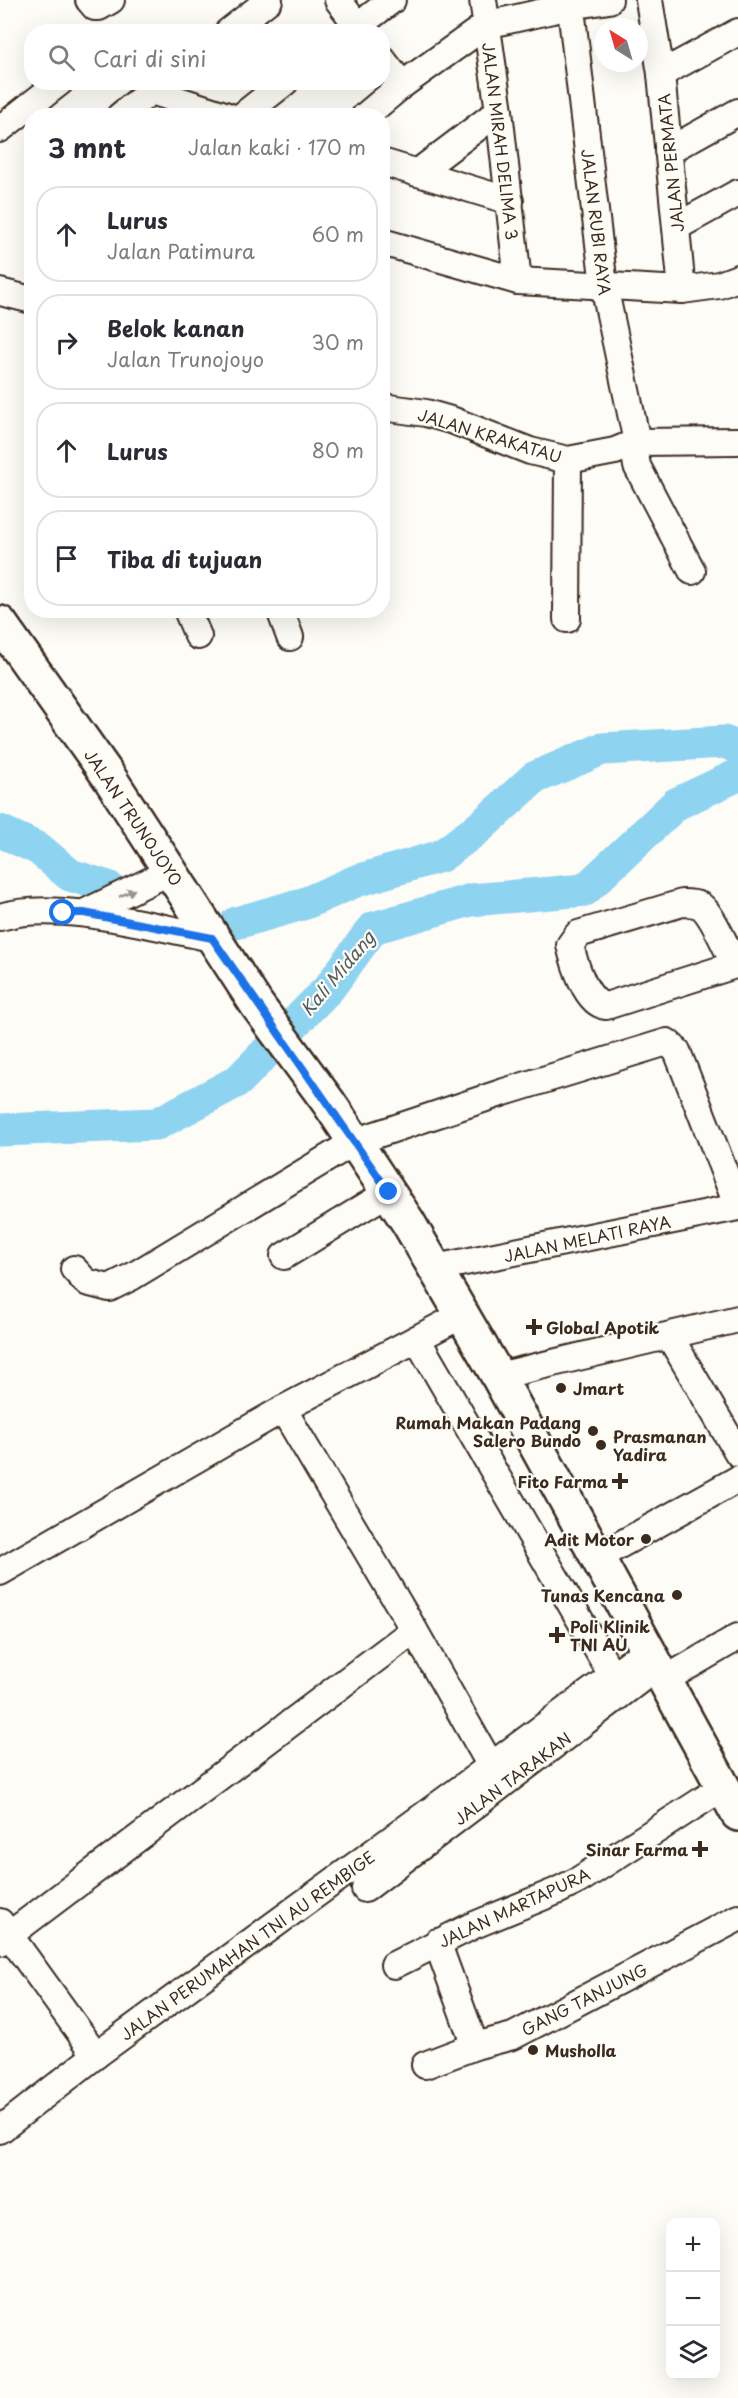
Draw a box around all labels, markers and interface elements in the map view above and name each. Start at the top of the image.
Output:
north arrow [594,18,648,72]
search box [24,24,390,90]
icon: search [45,41,78,74]
text: Cari di sini [93,41,206,74]
street label: JALAN MIRAH DELIMA 3 [477,41,525,241]
street label: JALAN PERMATA [651,92,689,234]
text: 3 mnt [48,128,126,167]
text: Jalan kaki · 170 m [188,132,366,162]
street label: JALAN RUBI RAYA [576,147,618,297]
text: Lurus [107,203,168,236]
icon: ahead [50,218,83,251]
text: 60 m [312,219,364,249]
text: Jalan Patimura [107,236,255,266]
text: Belok kanan [107,311,244,344]
icon: right [50,326,83,359]
text: 30 m [311,327,364,357]
text: Jalan Trunojoyo [107,344,264,374]
street label: JALAN KRAKATAU [415,402,565,468]
icon: ahead [50,434,83,467]
text: Lurus [107,434,168,467]
text: 80 m [312,435,364,465]
icon: arrive [50,542,83,575]
text: Tiba di tujuan [107,542,262,575]
street label: JALAN TRUNOJOYO [79,744,189,890]
one-way arrow [119,888,136,897]
route start [49,899,75,925]
water label: Kali Midang [293,923,382,1021]
route end [375,1178,401,1204]
street label: JALAN MELATI RAYA [501,1209,673,1267]
place label: Global Apotik [546,1315,660,1339]
marker: Global Apotik [527,1320,541,1334]
place label: Jmart [573,1376,624,1400]
marker: Jmart [554,1381,568,1395]
place label: Rumah Makan Padang Salero Bundo [396,1410,581,1452]
marker: Rumah Makan Padang Salero Bundo [586,1424,600,1438]
place label: Prasmanan Yadira [613,1424,706,1466]
marker: Prasmanan Yadira [594,1438,608,1452]
place label: Fito Farma [517,1469,608,1493]
marker: Fito Farma [613,1474,627,1488]
place label: Adit Motor [545,1527,635,1551]
marker: Adit Motor [639,1532,653,1546]
place label: Tunas Kencana [541,1583,665,1607]
marker: Tunas Kencana [670,1588,684,1602]
place label: Poli Klinik TNI AU [570,1614,650,1656]
marker: Poli Klinik TNI AU [548,1626,566,1644]
street label: JALAN TARAKAN [448,1726,576,1830]
place label: Sinar Farma [586,1837,688,1861]
marker: Sinar Farma [693,1842,707,1856]
street label: JALAN PERUMAHAN TNI AU REMBIGE [115,1844,379,2046]
street label: JALAN MARTAPURA [434,1861,594,1953]
street label: GANG TANJUNG [517,1957,651,2041]
place label: Musholla [545,2038,616,2062]
marker: Musholla [526,2043,540,2057]
map controls [666,2218,720,2380]
button: + [666,2218,720,2272]
button: − [666,2272,720,2326]
button: layers [666,2326,720,2380]

